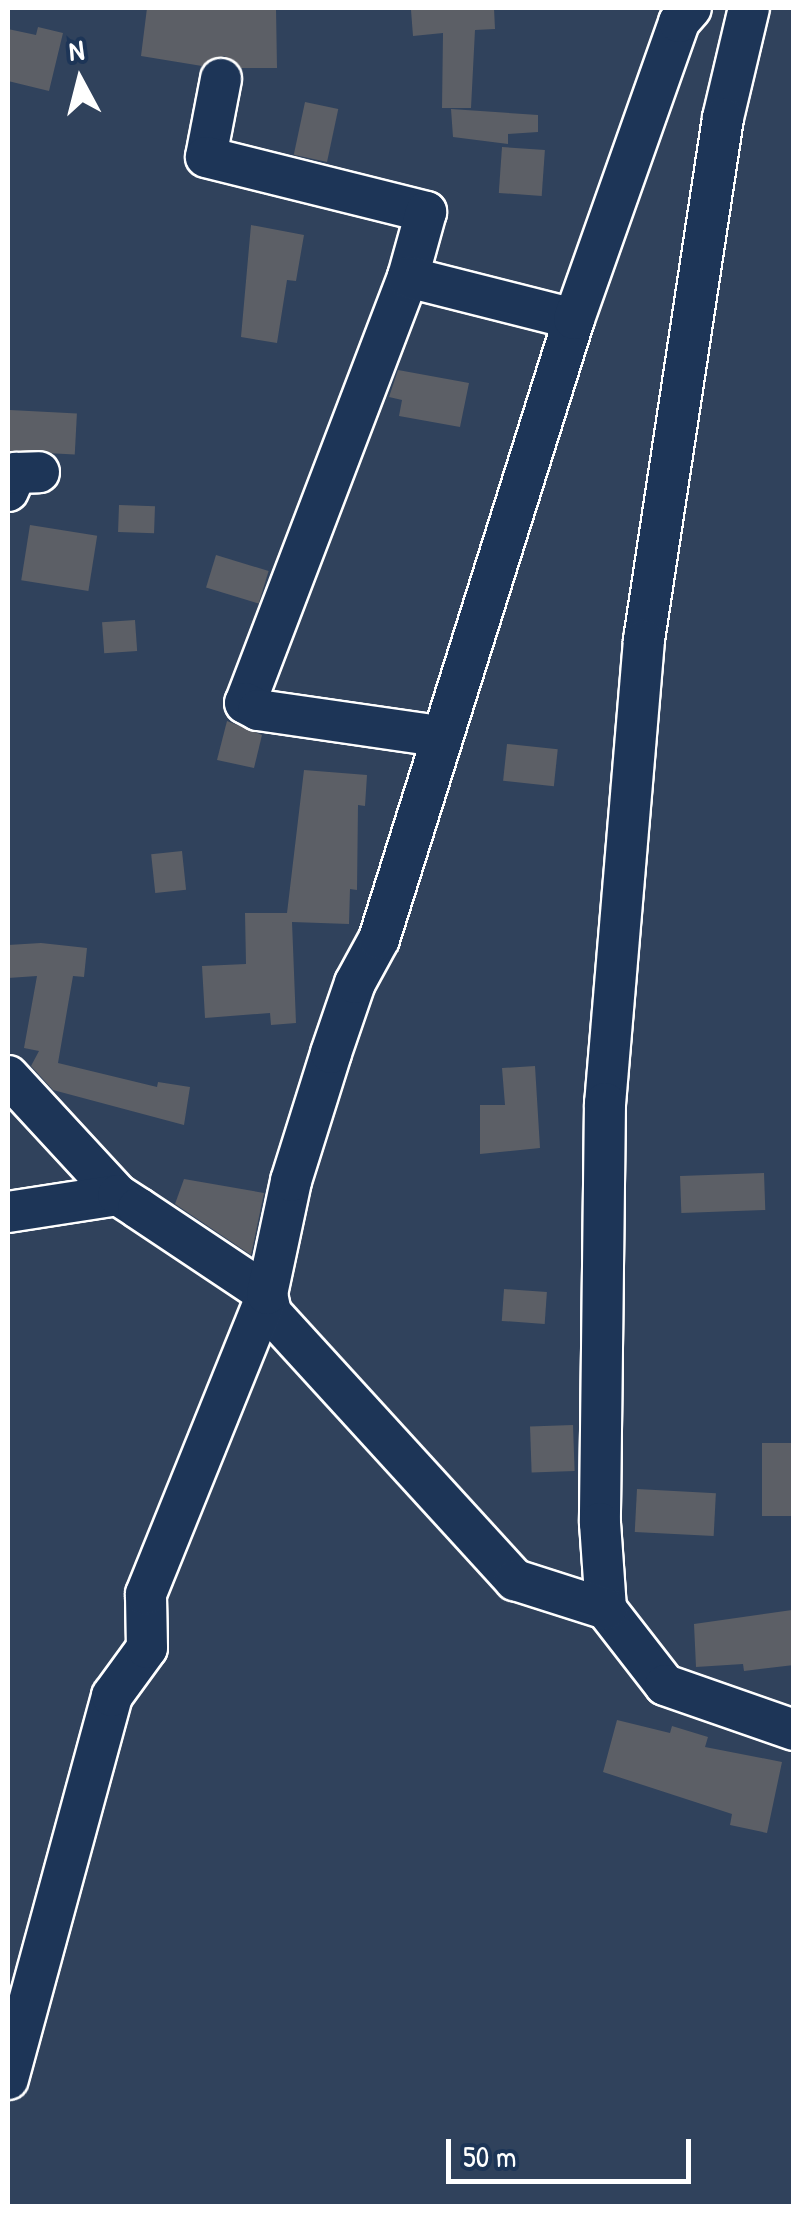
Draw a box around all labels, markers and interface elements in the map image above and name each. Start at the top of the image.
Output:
north arrow [30,30,130,130]
text: N [67,30,86,70]
scale bar [451,2119,696,2181]
text: 50 m [463,2136,516,2176]

